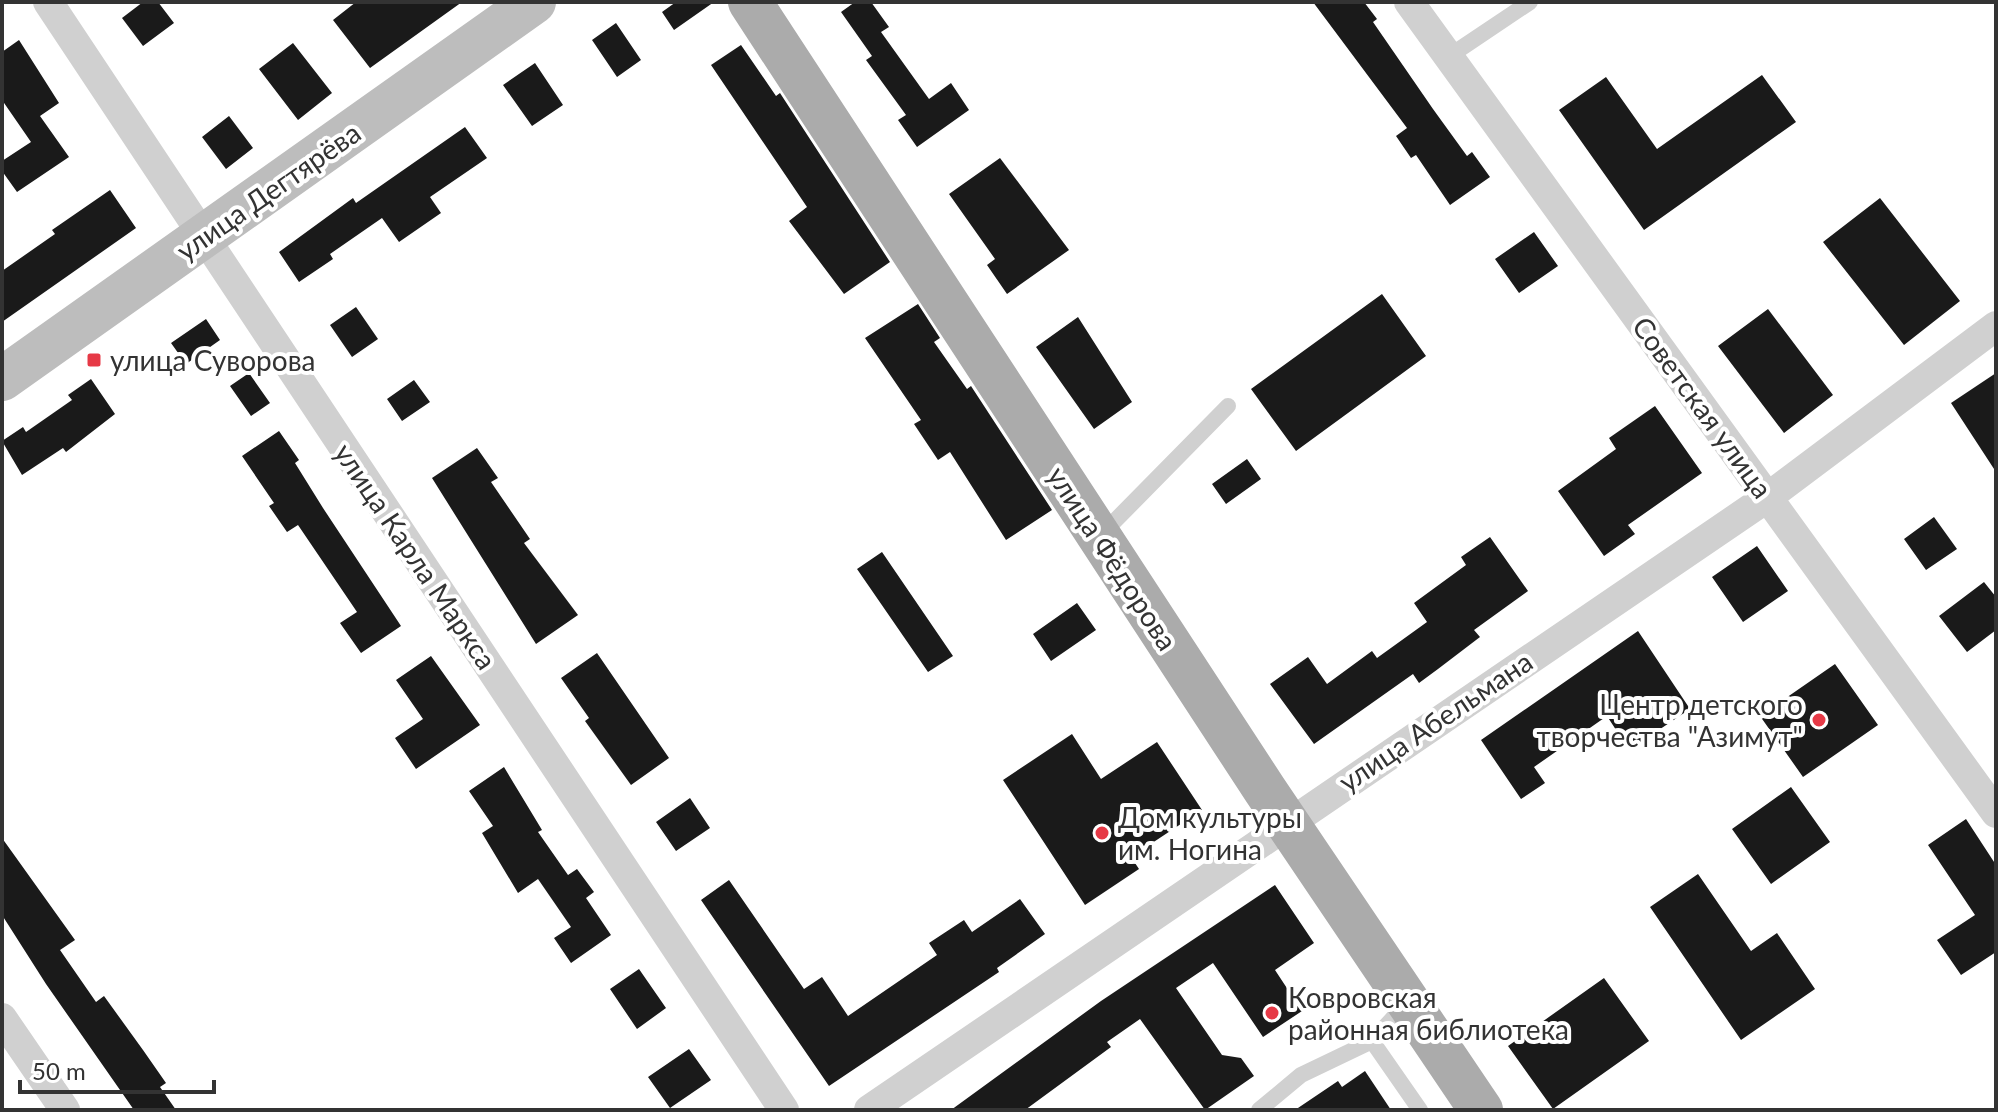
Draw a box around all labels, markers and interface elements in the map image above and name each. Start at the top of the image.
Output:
street label: улица Дегтярёва [169,115,367,267]
street label: Советская улица [1626,310,1780,504]
place label: улица Суворова [110,343,315,377]
marker: улица Суворова [85,351,103,369]
street label: улица Карла Маркса [328,437,504,675]
street label: улица Фёдорова [1041,460,1185,656]
street label: улица Абельмана [1332,644,1538,798]
place label: Центр детского творчества "Азимут" [1537,687,1803,753]
marker: Центр детского творчества "Азимут" [1810,711,1828,729]
place label: Дом культуры им. Ногина [1118,800,1302,866]
marker: Дом культуры им. Ногина [1093,824,1111,842]
place label: Ковровская районная библиотека [1288,980,1569,1046]
marker: Ковровская районная библиотека [1263,1004,1281,1022]
scale bar [20,1044,214,1094]
text: 50 m [32,1056,86,1085]

